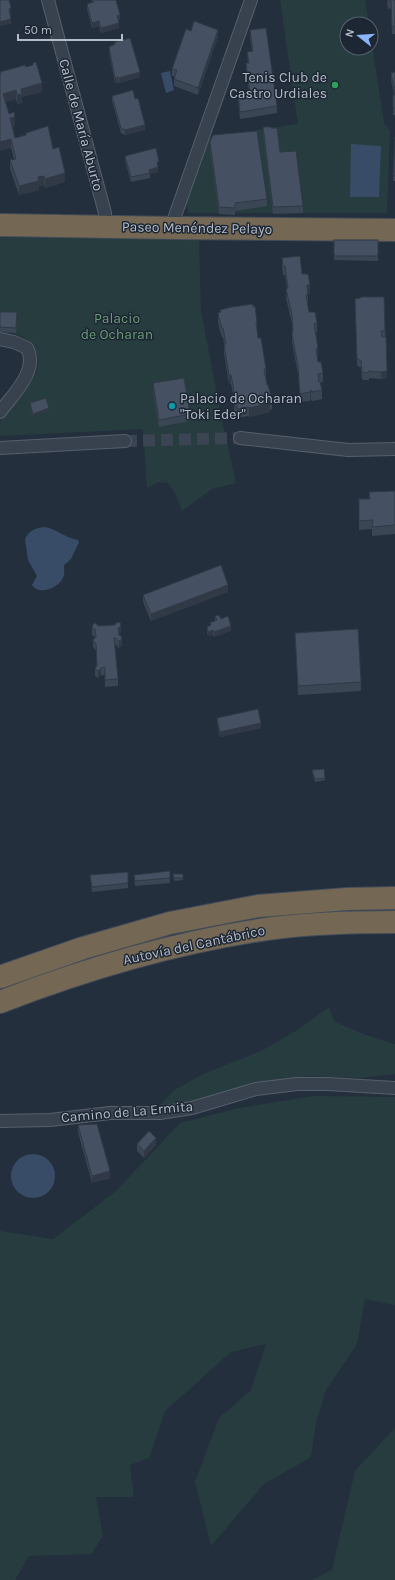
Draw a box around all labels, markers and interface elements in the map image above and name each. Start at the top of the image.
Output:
scale bar [18,16,122,42]
north arrow [339,16,379,56]
text: 50 m [24,23,52,37]
text: N [343,28,357,39]
street label: Calle de María Aburto [55,57,107,193]
place label: Tenis Club de Castro Urdiales [229,69,327,102]
marker: Tenis Club de Castro Urdiales [330,80,340,90]
street label: Paseo Menéndez Pelayo [122,218,272,238]
park label: Palacio de Ocharan [81,310,153,343]
place label: Palacio de Ocharan "Toki Eder" [180,390,302,423]
marker: Palacio de Ocharan "Toki Eder" [167,401,177,411]
street label: Autovía del Cantábrico [122,922,266,968]
street label: Camino de La Ermita [60,1098,194,1126]

